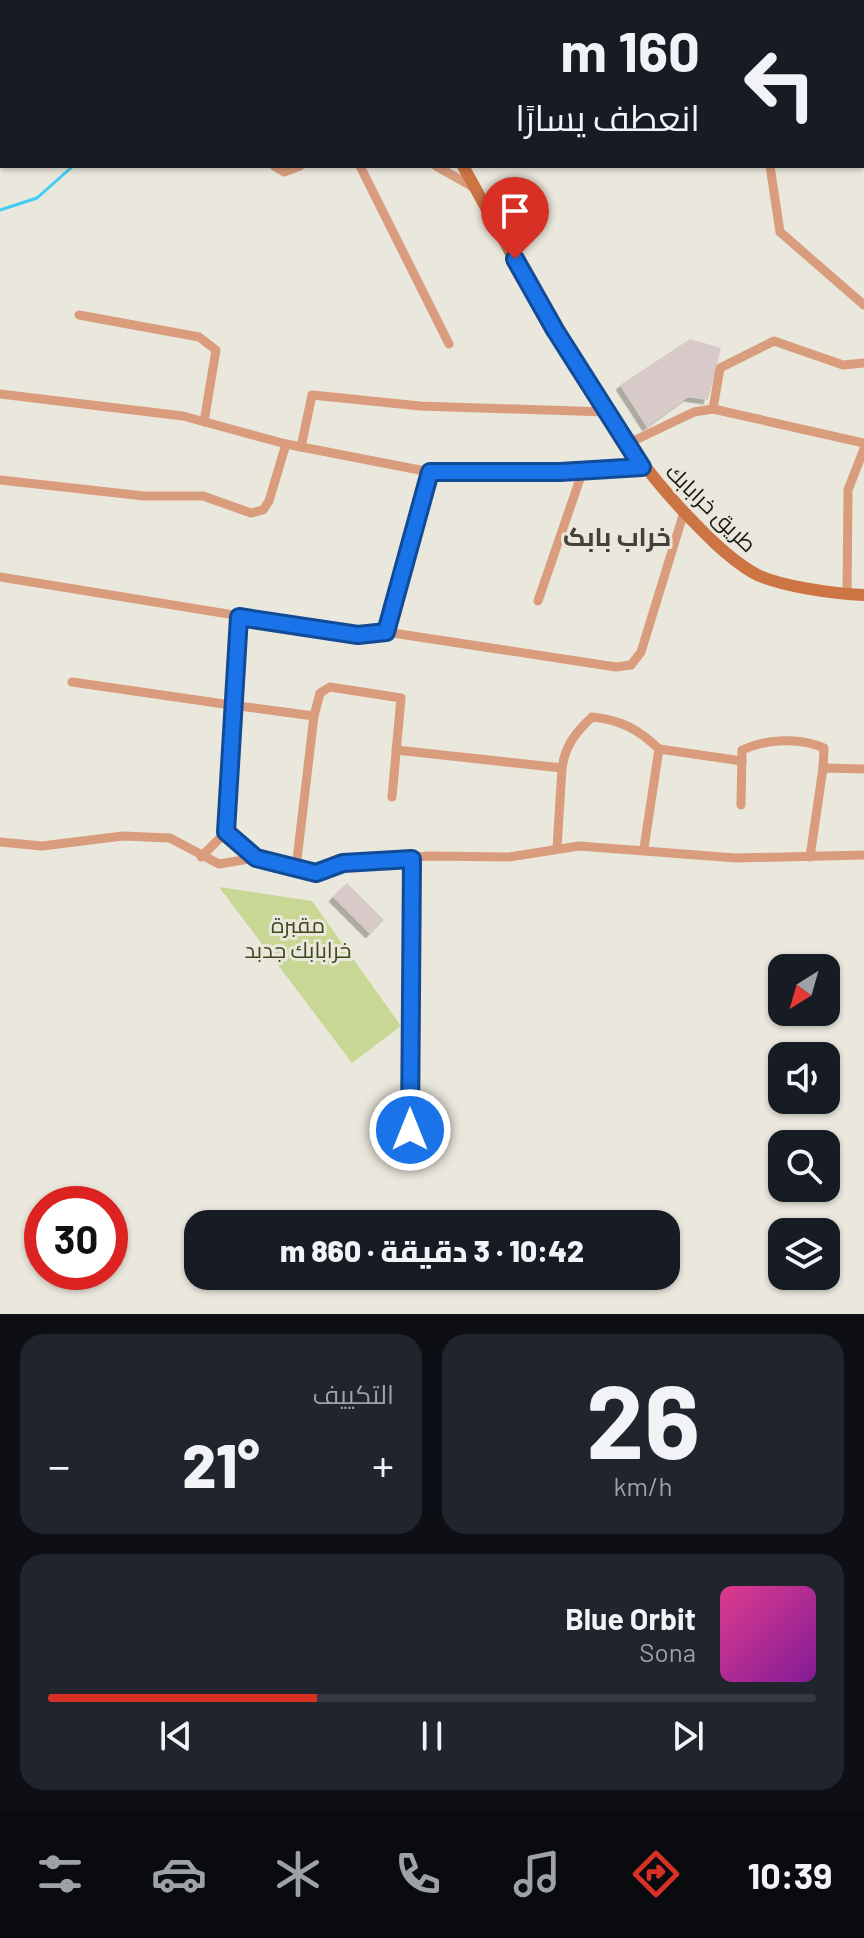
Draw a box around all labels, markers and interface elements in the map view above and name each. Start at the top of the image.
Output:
text: 160 m [560,16,700,83]
icon: left [728,32,832,136]
text: انعطف يسارًا [515,95,700,138]
pin [481,177,549,259]
icon: arrive [493,189,537,233]
street label: طريق خرابابك [660,457,763,558]
district label: خراب بابک [563,520,671,552]
park label: مقبرة خرابابك جدبد [245,911,351,963]
north arrow [768,954,840,1026]
map controls [768,954,840,1290]
button: sound [768,1042,840,1114]
position arrow [368,1088,452,1172]
button: search [768,1130,840,1202]
speed limit sign: 30 [24,1186,128,1290]
button: layers [768,1218,840,1290]
text: 10:42 · 3 دقيقة · 860 m [280,1232,584,1268]
text: 26 [586,1355,700,1480]
text: التكييف [312,1378,394,1409]
text: 21° [182,1428,260,1500]
text: − [48,1438,70,1491]
text: + [372,1438,394,1491]
text: km/h [614,1470,672,1501]
text: Blue Orbit [565,1600,696,1636]
text: Sona [639,1636,696,1667]
icon: previous [154,1714,198,1758]
icon: pause [410,1714,454,1758]
icon: next [666,1714,710,1758]
icon: filters [32,1846,88,1902]
icon: car [151,1846,207,1902]
icon: climate [270,1846,326,1902]
icon: phone [390,1846,446,1902]
icon: music [509,1846,565,1902]
icon: directions [628,1846,684,1902]
text: 10:39 [747,1853,832,1896]

